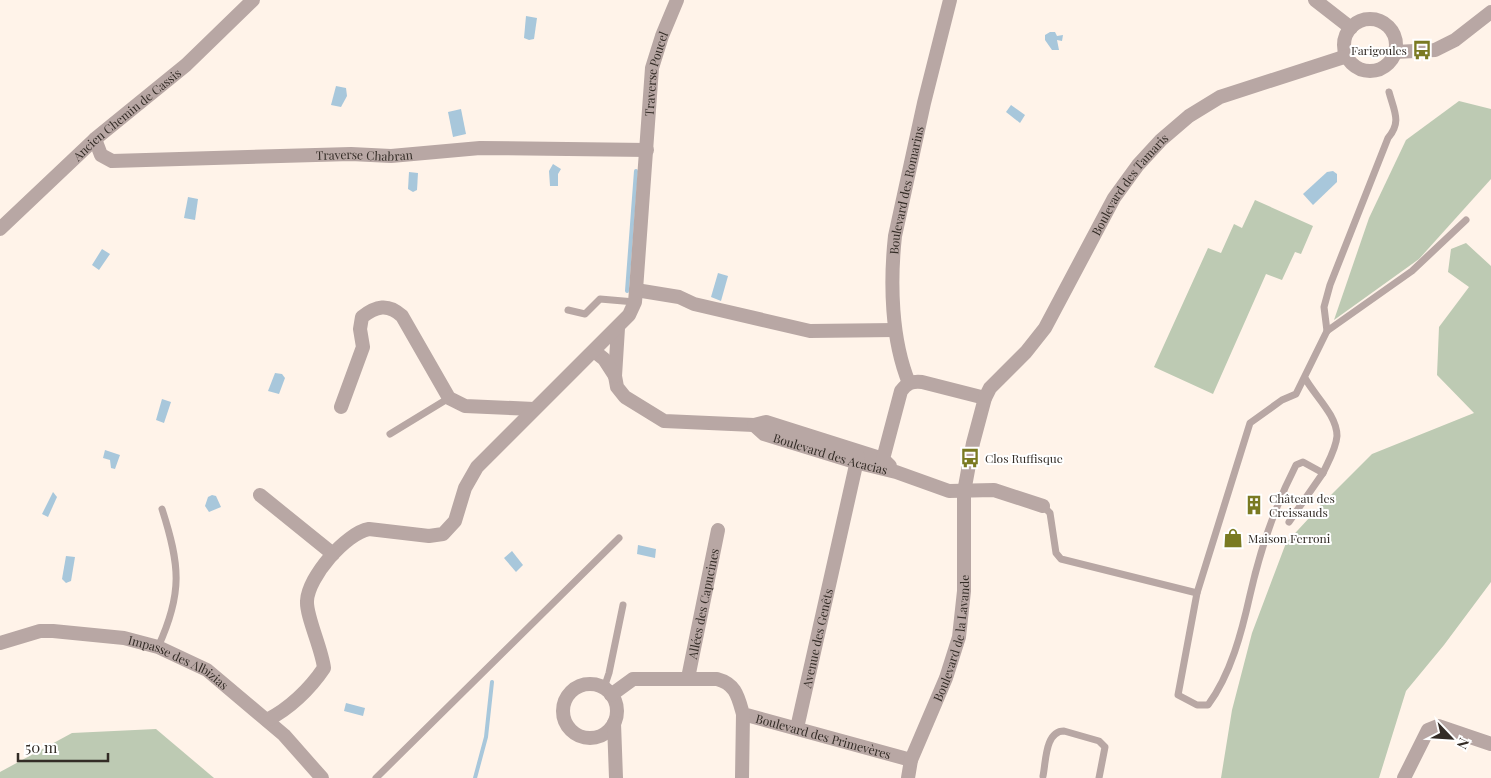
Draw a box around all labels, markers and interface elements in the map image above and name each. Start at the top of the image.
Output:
street label: Traverse Poucel [641,28,671,117]
bus stop icon: Farigoules [1411,39,1433,61]
place label: Farigoules [1351,42,1407,58]
street label: Ancien Chemin de Cassis [69,65,184,165]
street label: Boulevard des Romarins [885,124,927,255]
street label: Boulevard des Tamaris [1088,130,1171,238]
street label: Traverse Chabran [316,146,413,164]
street label: Boulevard des Acacias [771,429,889,478]
bus stop icon: Clos Ruffisque [959,447,981,469]
place label: Clos Ruffisque [985,450,1063,466]
place label: Château des Creissauds [1269,490,1335,520]
building icon: Château des Creissauds [1243,494,1265,516]
shop icon: Maison Ferroni [1222,527,1244,549]
place label: Maison Ferroni [1248,530,1331,546]
street label: Allées des Capucines [684,547,722,661]
street label: Boulevard de la Lavande [929,575,972,704]
street label: Avenue des Genêts [798,587,836,690]
street label: Impasse des Albizias [126,631,232,693]
street label: Boulevard des Primevères [754,710,893,762]
north arrow [1426,713,1476,763]
scale bar [18,730,108,762]
text: N [1452,735,1474,752]
text: 50 m [25,737,58,757]

